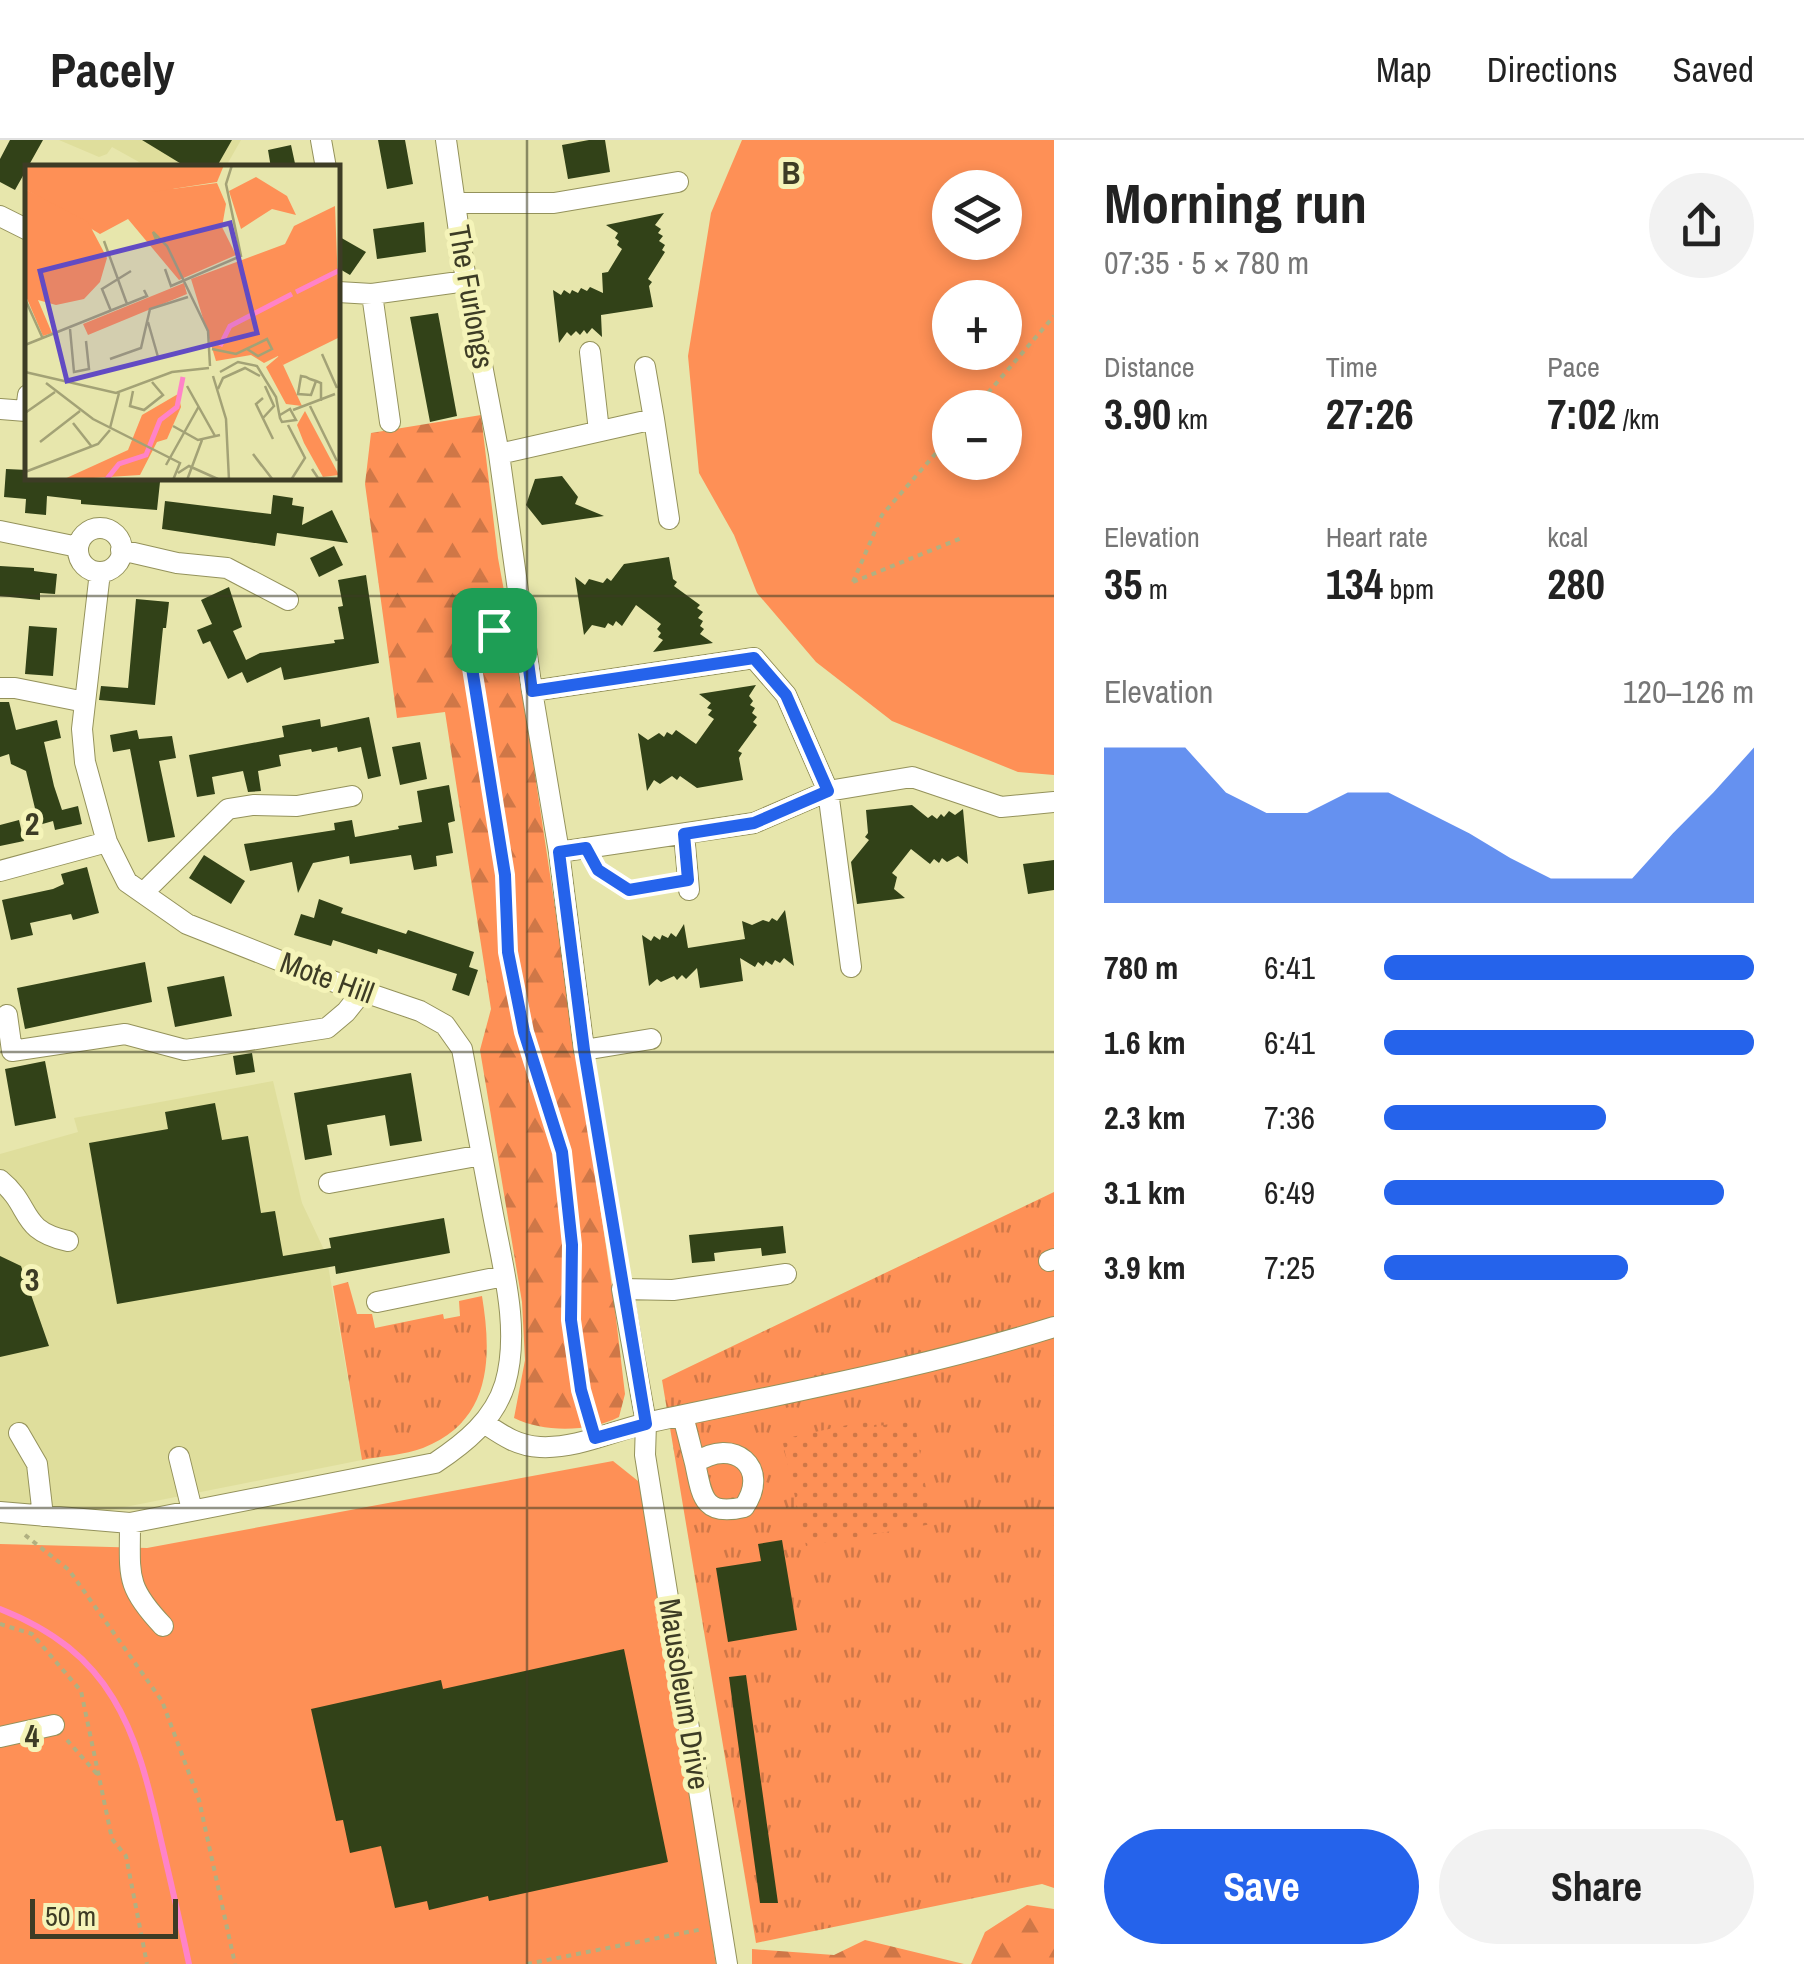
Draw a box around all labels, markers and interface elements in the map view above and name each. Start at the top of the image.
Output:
text: Pacely [50,37,175,102]
text: Map [1376,46,1432,93]
text: Directions [1487,46,1618,93]
text: Saved [1673,46,1754,93]
text: B [782,151,800,194]
inset map [25,165,340,480]
text: Morning run [1104,166,1367,240]
map controls [932,170,1022,480]
button: layers [932,170,1022,260]
button: share [1649,173,1754,278]
street label: The Furlongs [440,222,504,372]
text: 07:35 · 5 × 780 m [1104,241,1309,284]
button: + [932,280,1022,370]
text: Distance [1104,348,1195,386]
text: Time [1326,348,1377,386]
text: Pace [1547,348,1600,386]
text: 3.90 [1104,386,1171,442]
text: 27:26 [1326,386,1414,442]
text: 7:02 [1547,386,1616,442]
button: − [932,390,1022,480]
text: km [1171,400,1208,438]
text: /km [1616,400,1660,438]
text: Elevation [1104,518,1200,556]
text: Heart rate [1326,518,1428,556]
text: kcal [1547,518,1588,556]
text: 35 [1104,556,1142,612]
text: 134 [1326,556,1383,612]
text: 280 [1547,556,1605,612]
text: m [1142,570,1168,608]
text: bpm [1383,570,1434,608]
pin [452,588,537,673]
icon: arrive [467,603,522,658]
text: Elevation [1104,670,1213,713]
text: 120–126 m [1623,670,1754,713]
text: 2 [25,802,39,845]
street label: Mote Hill [275,942,380,1012]
text: 780 m [1104,946,1178,989]
text: 6:41 [1264,946,1315,989]
text: 1.6 km [1104,1021,1186,1064]
text: 6:41 [1264,1021,1315,1064]
text: 2.3 km [1104,1096,1186,1139]
text: 7:36 [1264,1096,1315,1139]
text: 3.1 km [1104,1171,1186,1214]
text: 6:49 [1264,1171,1315,1214]
text: 3.9 km [1104,1246,1186,1289]
text: 7:25 [1264,1246,1315,1289]
text: 3 [25,1258,39,1301]
street label: Mausoleum Drive [650,1596,720,1792]
text: 4 [25,1714,40,1757]
button: Save [1104,1829,1419,1944]
button: Share [1439,1829,1754,1944]
scale bar [30,1894,178,1938]
text: 50 m [45,1897,96,1935]

